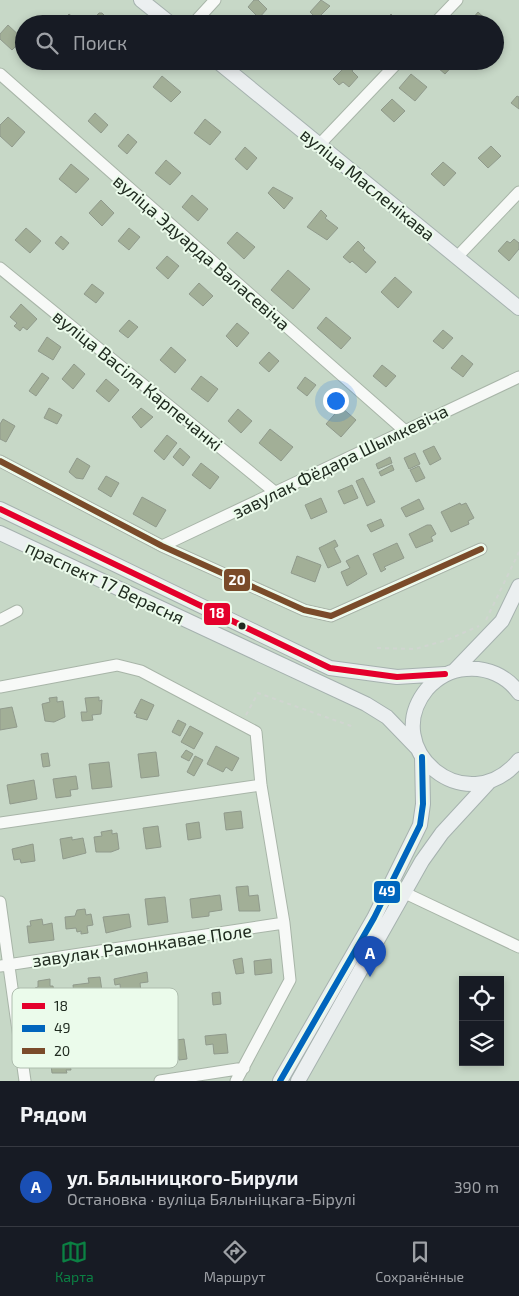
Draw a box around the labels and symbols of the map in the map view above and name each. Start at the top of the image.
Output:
street label: вуліца Масленікава [296,123,440,245]
street label: вуліца Эдуарда Валасевіча [109,169,295,335]
street label: вуліца Васіля Карпечанкі [49,305,227,455]
your location [323,388,349,414]
street label: завулак Фёдара Шымкевіча [229,399,451,523]
street label: праспект 17 Верасня [22,535,188,629]
line badge: 20 [223,568,251,592]
text: 20 [229,571,246,588]
line badge: 18 [203,602,231,626]
text: 18 [210,604,224,621]
unlabelled marker [237,621,247,631]
line badge: 49 [373,880,401,904]
text: 49 [378,882,396,899]
street label: завулак Рамонкавае Поле [31,919,253,971]
pin: A [354,936,386,977]
legend [12,988,178,1068]
text: 18 [54,997,68,1014]
text: 49 [54,1019,71,1036]
text: 20 [54,1042,70,1059]

